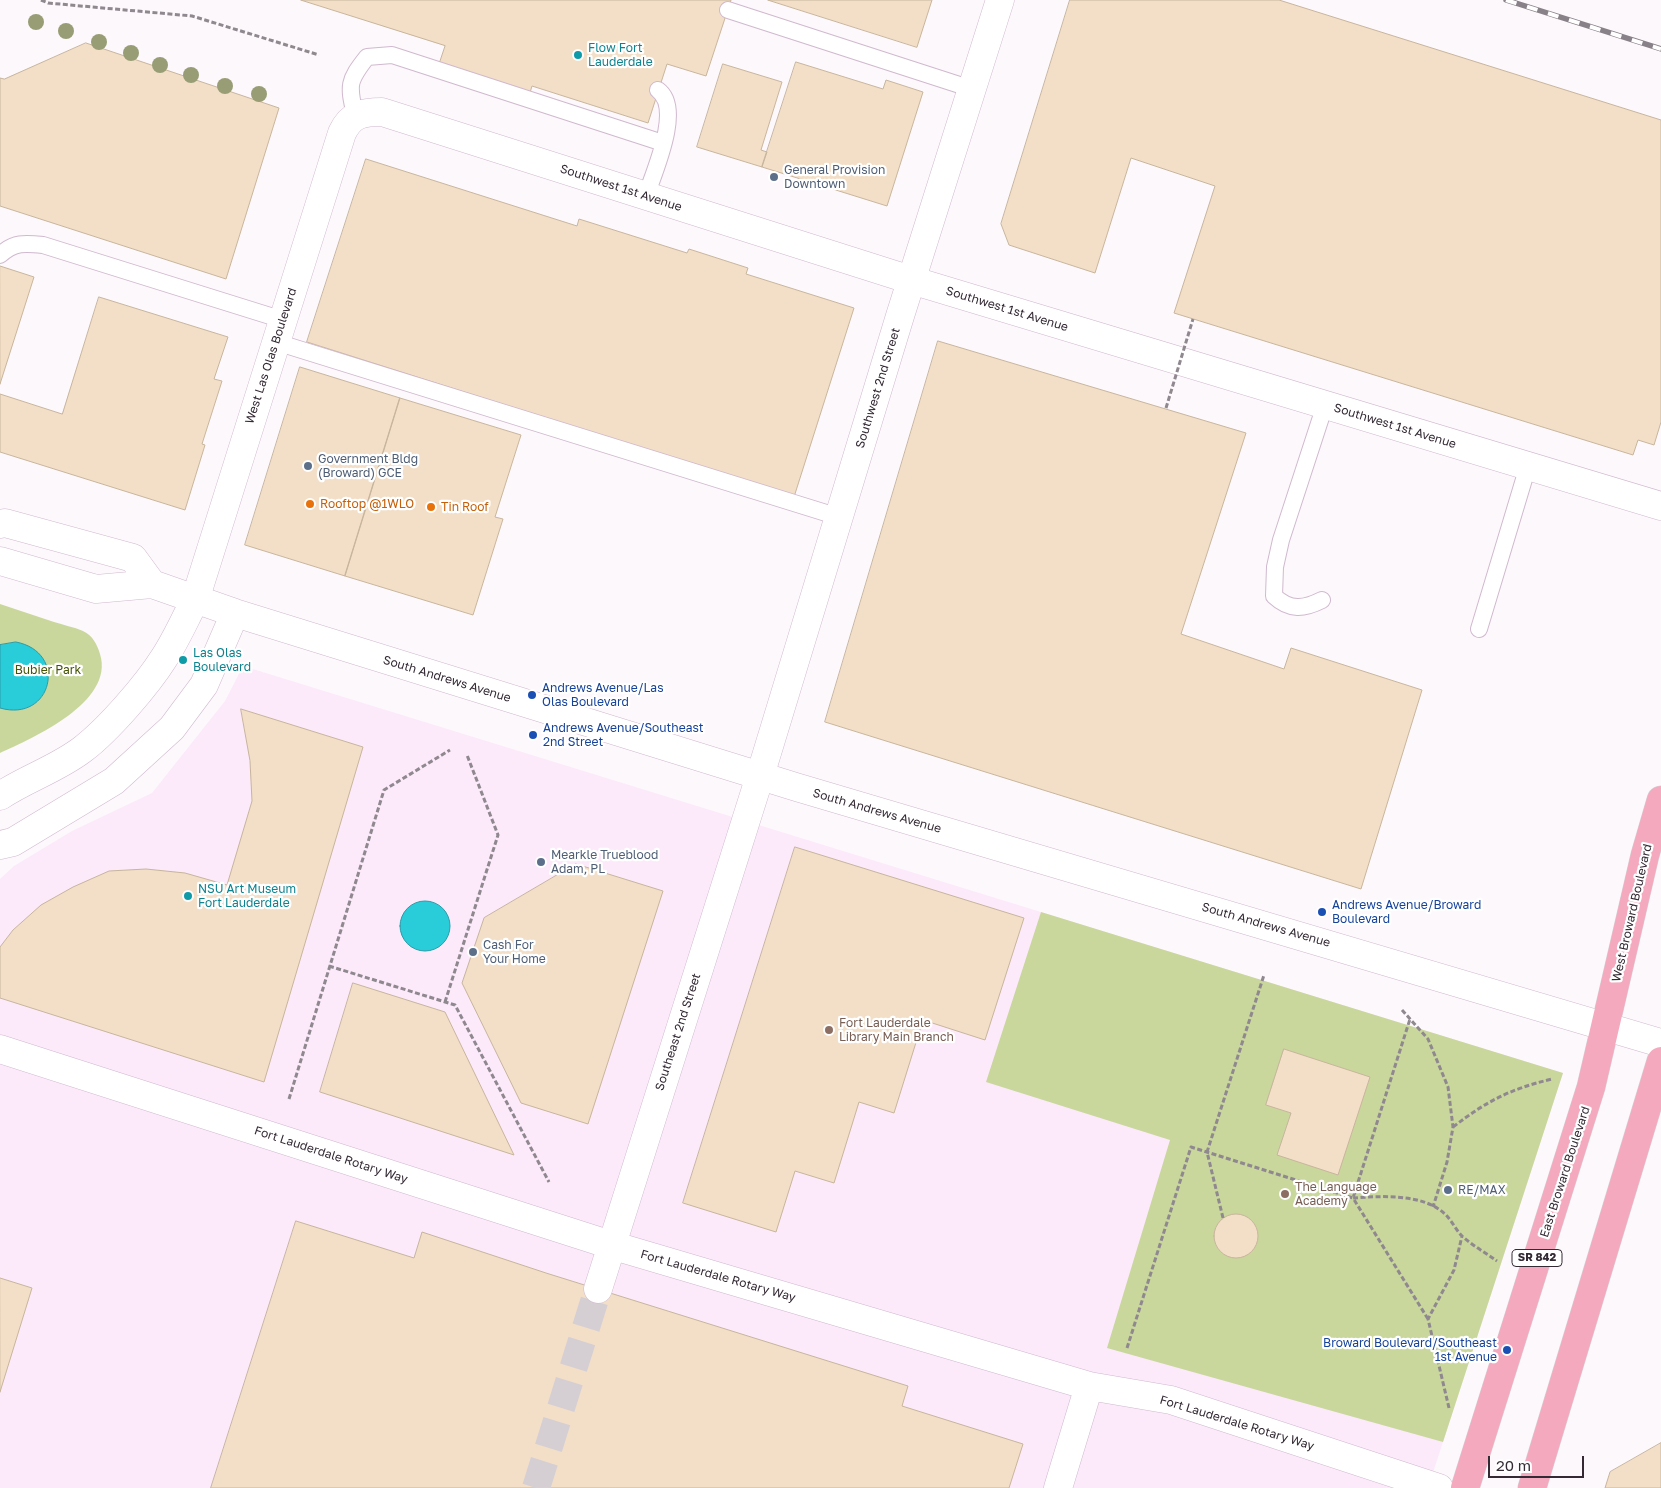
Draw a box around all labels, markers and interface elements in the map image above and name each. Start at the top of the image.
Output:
place label: Flow Fort Lauderdale [588,41,653,69]
marker: Flow Fort Lauderdale [572,49,584,61]
street label: Southwest 1st Avenue [558,161,684,215]
place label: General Provision Downtown [784,163,885,191]
marker: General Provision Downtown [768,171,780,183]
street label: Southwest 1st Avenue [944,284,1070,334]
street label: West Las Olas Boulevard [242,286,300,426]
street label: Southwest 2nd Street [853,326,903,450]
street label: Southwest 1st Avenue [1332,401,1458,451]
place label: Government Bldg (Broward) GCE [318,452,418,480]
marker: Government Bldg (Broward) GCE [302,460,314,472]
place label: Rooftop @1WLO [320,497,414,511]
marker: Rooftop @1WLO [304,498,316,510]
place label: Tin Roof [441,500,489,514]
marker: Tin Roof [425,501,437,513]
place label: Las Olas Boulevard [193,646,251,674]
street label: South Andrews Avenue [381,653,513,705]
marker: Las Olas Boulevard [177,654,189,666]
park label: Bubier Park [15,663,81,677]
place label: Andrews Avenue/Las Olas Boulevard [542,681,663,709]
marker: Andrews Avenue/Las Olas Boulevard [526,689,538,701]
place label: Andrews Avenue/Southeast 2nd Street [543,721,704,749]
marker: Andrews Avenue/Southeast 2nd Street [527,729,539,741]
street label: South Andrews Avenue [811,786,943,836]
street label: West Broward Boulevard [1609,843,1655,983]
place label: Mearkle Trueblood Adam, PL [551,848,658,876]
marker: Mearkle Trueblood Adam, PL [535,856,547,868]
place label: NSU Art Museum Fort Lauderdale [198,882,296,910]
marker: NSU Art Museum Fort Lauderdale [182,890,194,902]
place label: Andrews Avenue/Broward Boulevard [1332,898,1481,926]
street label: South Andrews Avenue [1200,900,1332,950]
marker: Andrews Avenue/Broward Boulevard [1316,906,1328,918]
place label: Cash For Your Home [483,938,546,966]
marker: Cash For Your Home [467,946,479,958]
street label: Southeast 2nd Street [652,972,704,1092]
place label: Fort Lauderdale Library Main Branch [839,1016,954,1044]
marker: Fort Lauderdale Library Main Branch [823,1024,835,1036]
street label: East Broward Boulevard [1537,1105,1593,1239]
street label: Fort Lauderdale Rotary Way [252,1123,410,1187]
place label: The Language Academy [1295,1180,1377,1208]
place label: RE/MAX [1458,1183,1506,1197]
marker: RE/MAX [1442,1184,1454,1196]
marker: The Language Academy [1279,1188,1291,1200]
street label: Fort Lauderdale Rotary Way [639,1247,797,1305]
road number: SR 842 [1512,1250,1562,1266]
place label: Broward Boulevard/Southeast 1st Avenue [1323,1336,1497,1364]
marker: Broward Boulevard/Southeast 1st Avenue [1501,1344,1513,1356]
street label: Fort Lauderdale Rotary Way [1158,1393,1316,1453]
scale bar [1491,1446,1587,1478]
text: 20 m [1496,1456,1531,1474]

